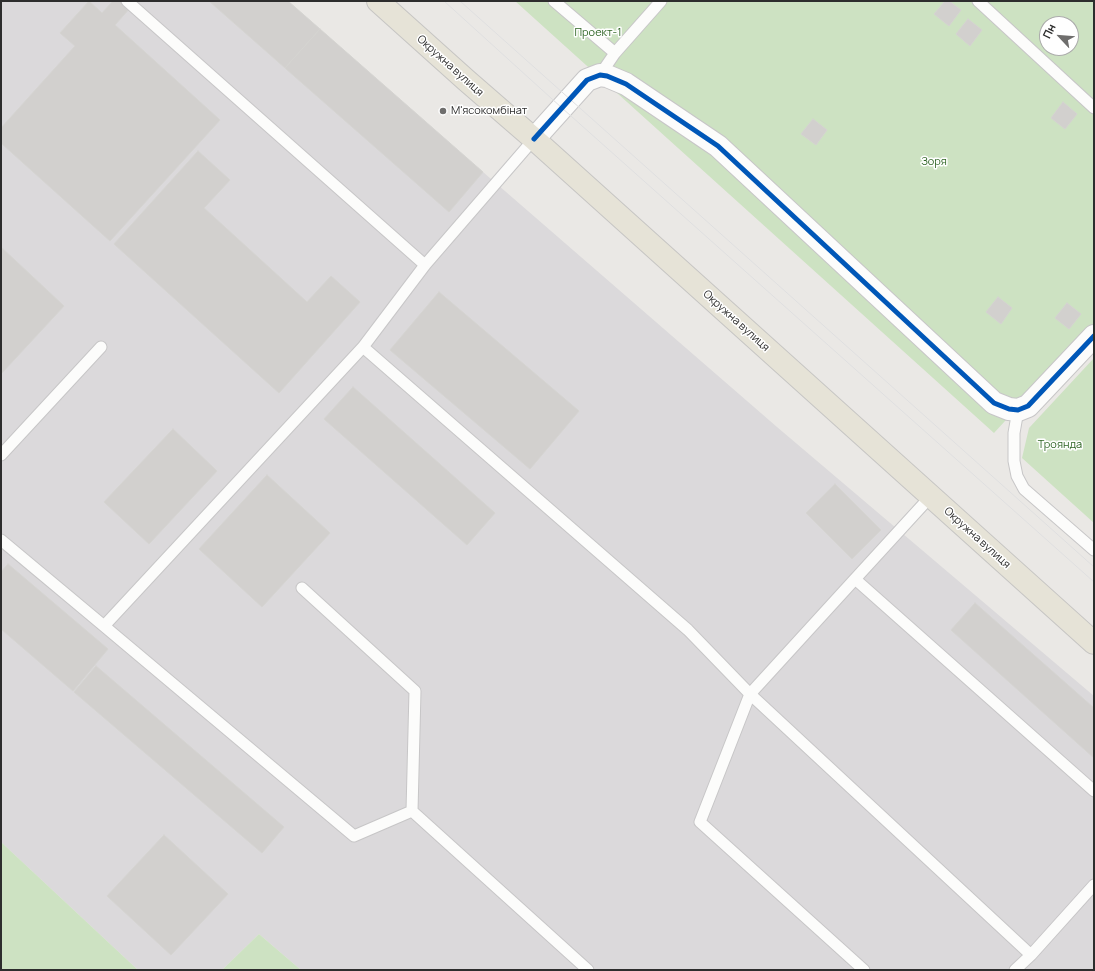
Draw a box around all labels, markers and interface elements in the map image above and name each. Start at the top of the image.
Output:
north arrow [1039,16,1079,56]
text: Пн [1039,21,1059,41]
park label: Проект-1 [575,26,621,40]
street label: Окружна вулиця [414,33,486,99]
place label: М'ясокомбінат [451,104,527,118]
marker: М'ясокомбінат [438,106,448,116]
park label: Зоря [921,155,947,169]
street label: Окружна вулиця [700,288,772,354]
park label: Троянда [1038,438,1082,452]
street label: Окружна вулиця [941,505,1013,571]

